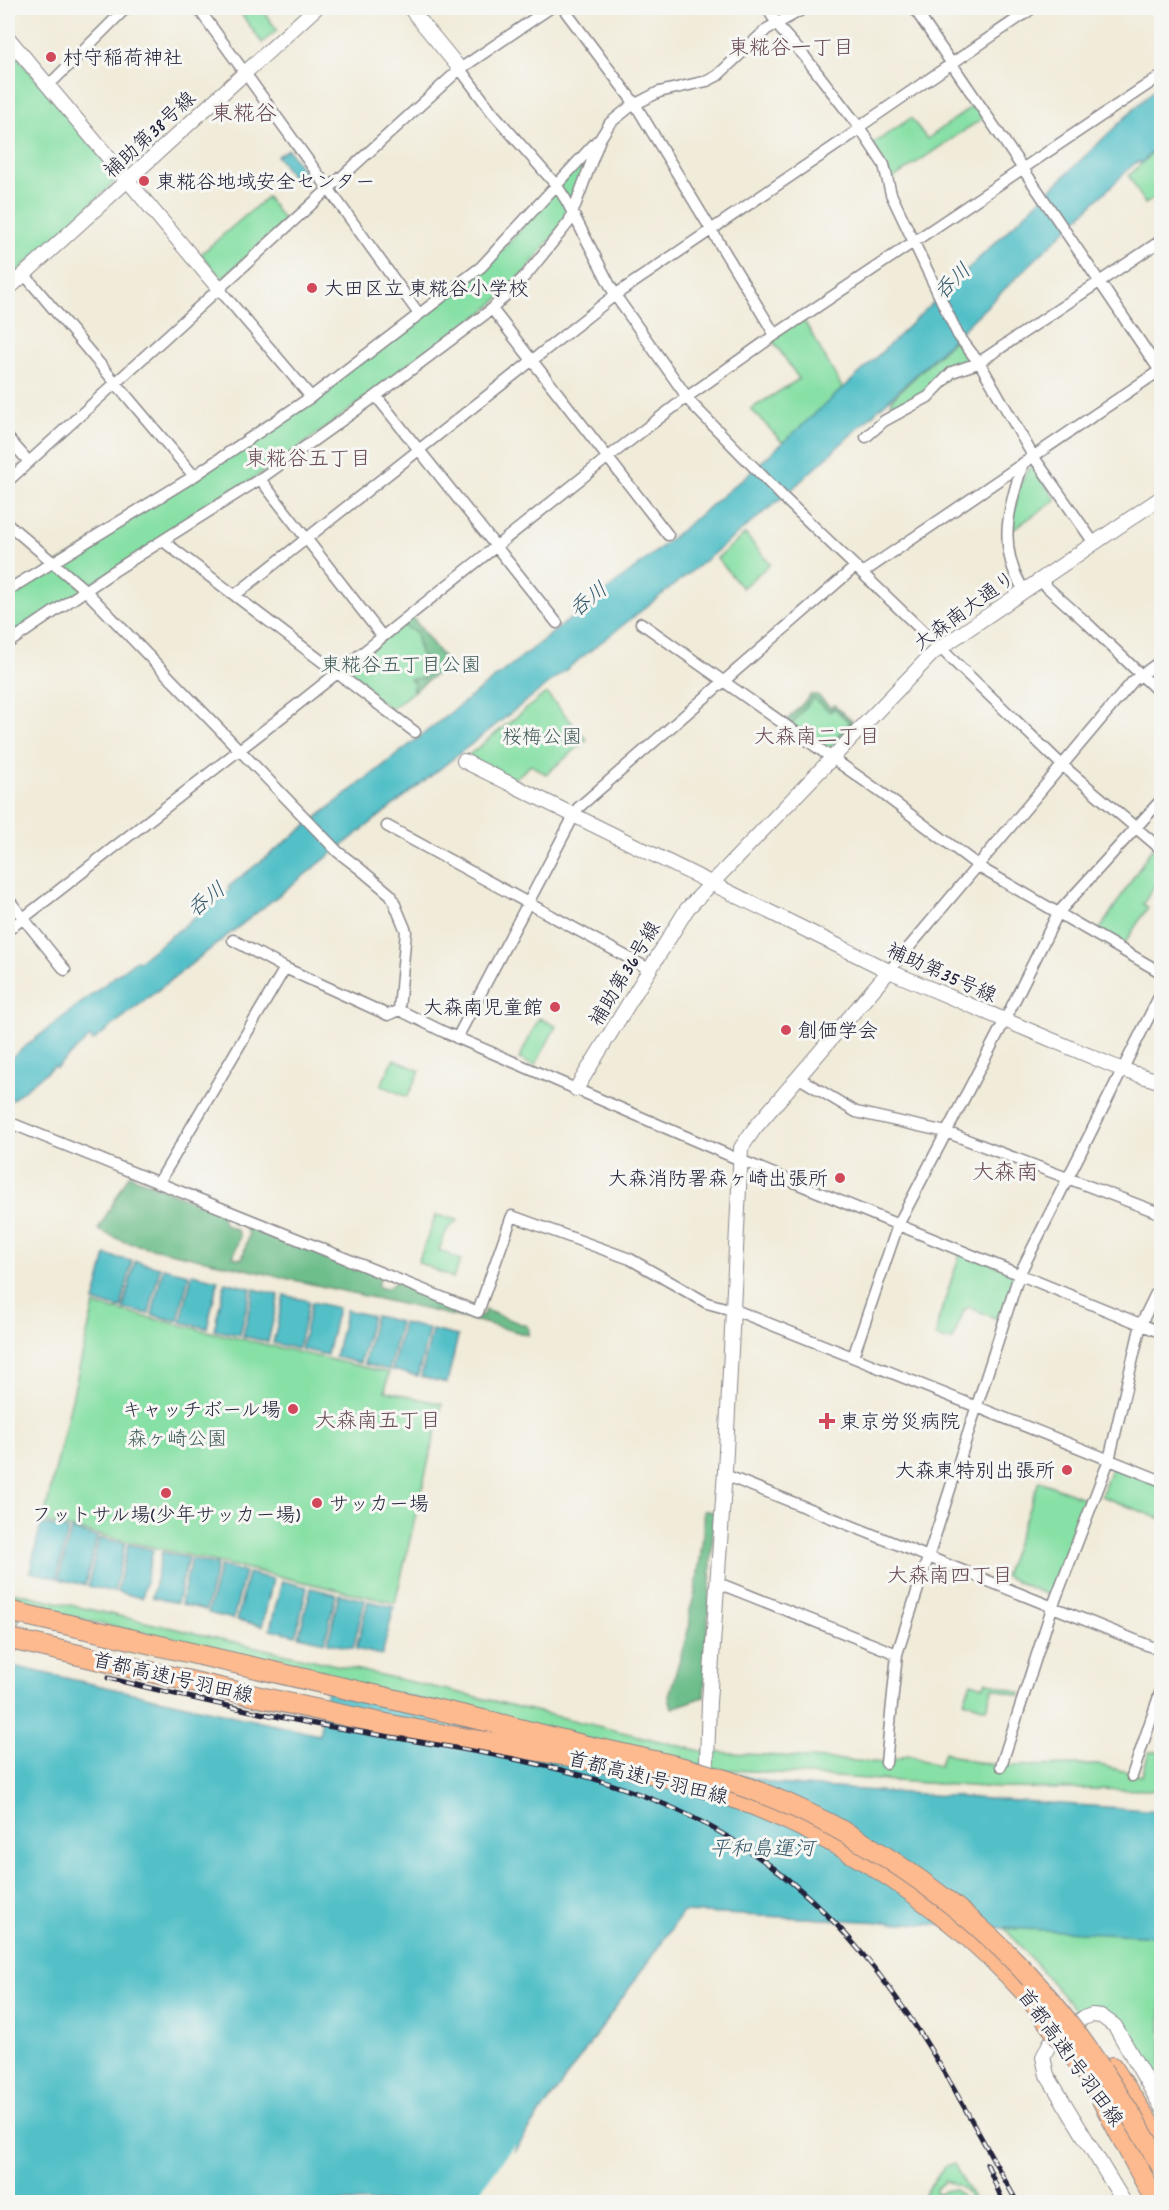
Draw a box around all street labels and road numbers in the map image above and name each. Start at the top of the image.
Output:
street label: 補助第38号線 [99,86,203,186]
street label: 大森南大通り [909,566,1023,659]
street label: 補助第36号線 [584,916,669,1033]
street label: 補助第35号線 [881,938,1000,1012]
street label: 首都高速1号羽田線 [89,1648,256,1712]
street label: 首都高速1号羽田線 [564,1746,730,1813]
street label: 首都高速1号羽田線 [1009,1984,1128,2133]

